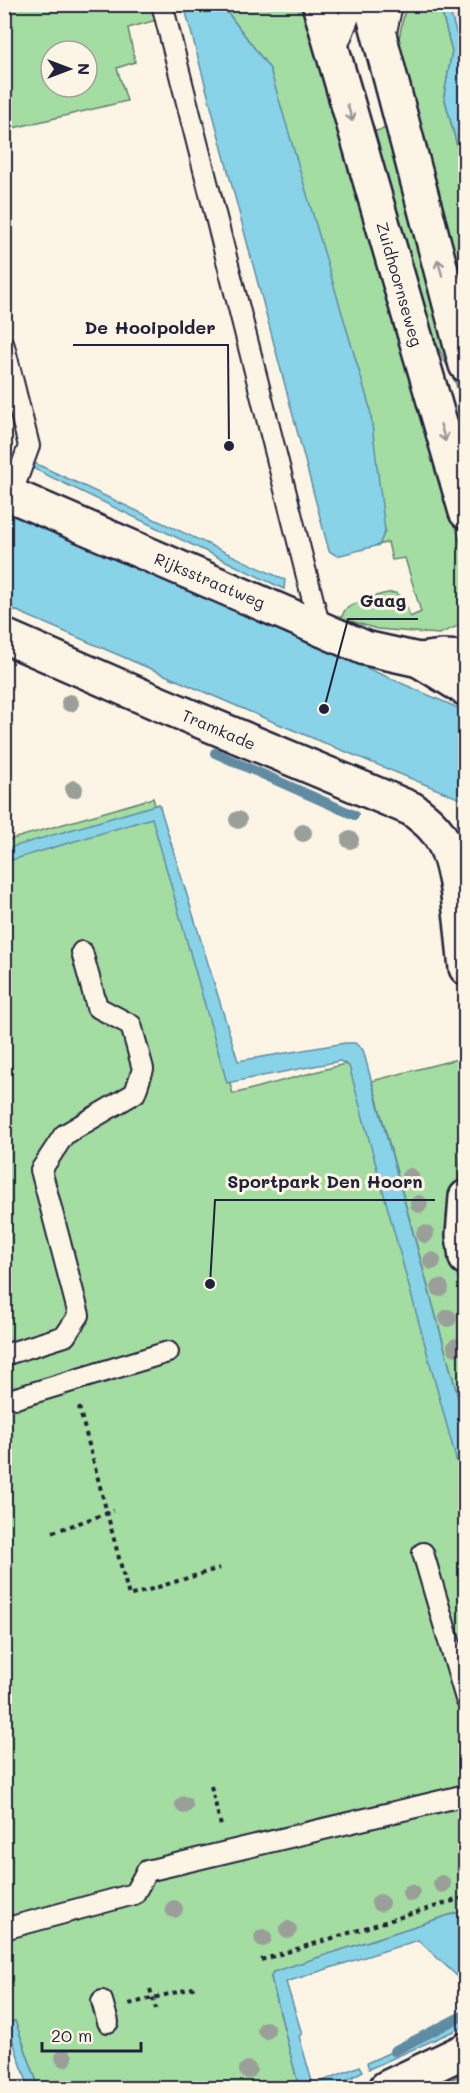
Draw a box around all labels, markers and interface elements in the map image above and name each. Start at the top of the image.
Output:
north arrow [39,39,99,99]
text: N [74,63,95,75]
one-way arrow [345,103,356,122]
street label: Zuidhoornseweg [372,219,428,349]
one-way arrow [434,259,446,278]
callout: De Hooipolder [73,309,228,345]
text: De Hooipolder [84,315,216,339]
one-way arrow [438,423,449,442]
street label: Rijksstraatweg [151,547,269,613]
callout: Gaag [348,583,418,619]
text: Gaag [360,588,407,612]
street label: Tramkade [179,704,259,754]
callout: Sportpark Den Hoorn [215,1164,435,1200]
text: Sportpark Den Hoorn [227,1169,423,1193]
scale bar [42,2015,141,2053]
text: 20 m [51,2023,92,2047]

